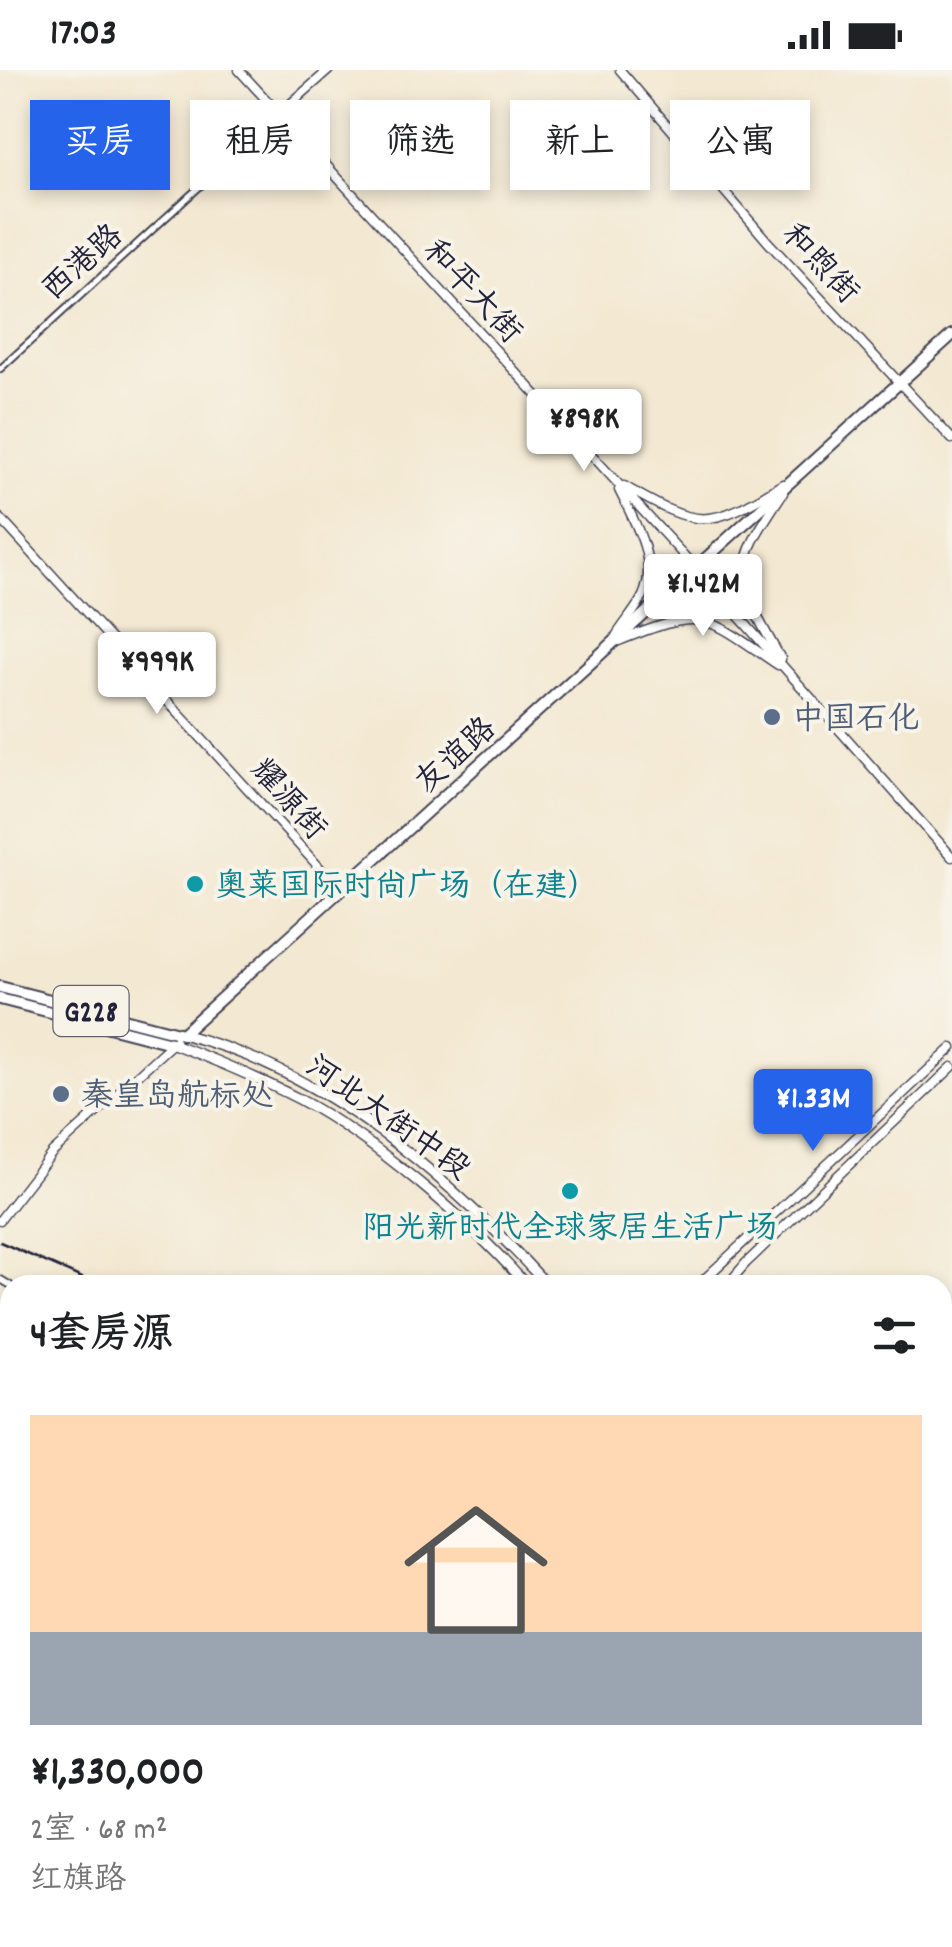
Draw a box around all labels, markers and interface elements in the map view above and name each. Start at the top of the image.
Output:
text: 17:03 [50,8,117,63]
chip: 买房 [30,100,170,190]
chip: 租房 [190,100,330,190]
chip: 筛选 [350,100,490,190]
chip: 新上 [510,100,650,190]
chip: 公寓 [670,100,810,190]
street label: 西港路 [33,215,135,314]
street label: 和煦街 [769,215,868,316]
street label: 和平大街 [410,231,531,356]
pin: ¥898K [514,389,654,474]
text: ¥898K [549,398,619,444]
pin: ¥1.42M [622,554,784,639]
text: ¥1.42M [666,563,740,609]
pin: ¥999K [87,632,227,717]
text: ¥999K [120,641,194,687]
place label: 中国石化 [792,699,920,745]
marker: 中国石化 [761,706,783,728]
street label: 友谊路 [406,708,508,807]
street label: 耀源街 [237,750,336,852]
place label: 奥莱国际时尚广场（在建） [215,866,599,912]
marker: 奥莱国际时尚广场（在建） [184,873,206,895]
road number: G228 [54,986,128,1036]
street label: 河北大街中段 [294,1046,478,1194]
pin: ¥1.33M [732,1069,894,1154]
place label: 秦皇岛航标处 [81,1076,273,1122]
text: ¥1.33M [776,1078,850,1124]
marker: 秦皇岛航标处 [50,1083,72,1105]
marker: 阳光新时代全球家居生活广场 [559,1180,581,1202]
place label: 阳光新时代全球家居生活广场 [362,1208,778,1254]
text: 4套房源 [30,1308,173,1368]
icon: filters [867,1308,922,1363]
icon: home [386,1480,566,1660]
text: ¥1,330,000 [30,1745,204,1805]
text: 2室 · 68 m² [30,1809,167,1855]
text: 红旗路 [30,1859,126,1905]

